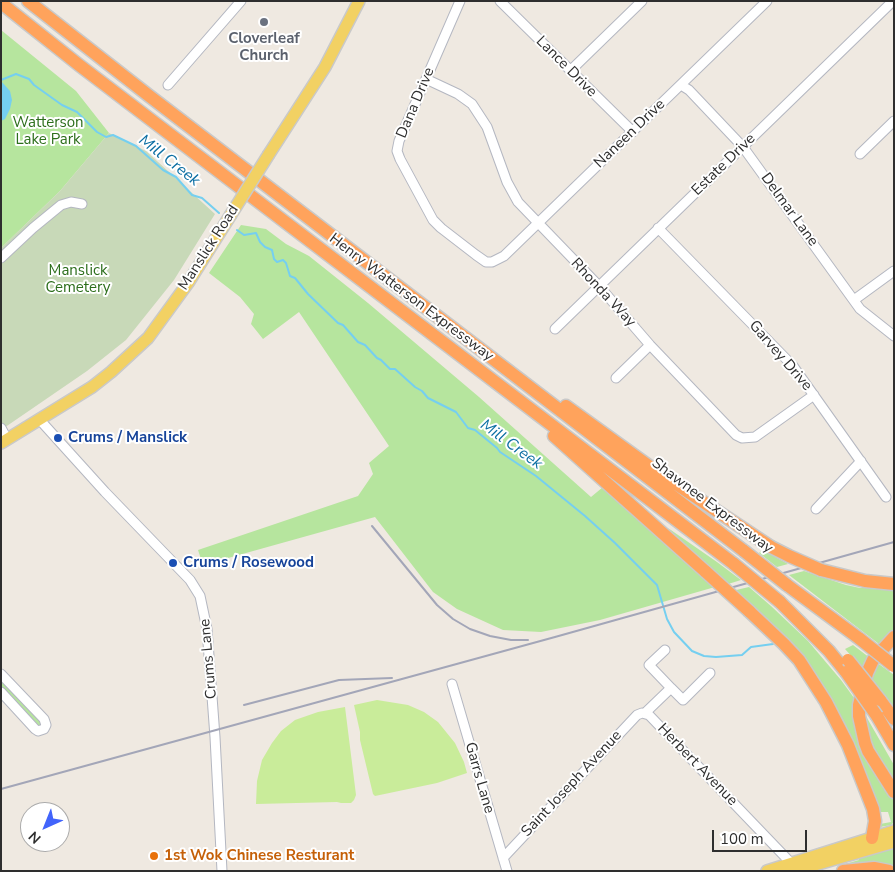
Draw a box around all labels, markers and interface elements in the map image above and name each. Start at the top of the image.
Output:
marker: Cloverleaf Church [258,16,270,28]
place label: Cloverleaf Church [228,30,300,65]
street label: Lance Drive [532,33,600,101]
street label: Dana Drive [393,65,439,141]
street label: Naneen Drive [591,96,669,172]
park label: Watterson Lake Park [12,114,84,149]
street label: Estate Drive [688,130,760,200]
water label: Mill Creek [135,131,203,191]
street label: Delmar Lane [756,170,822,250]
street label: Manslick Road [175,202,243,294]
street label: Henry Watterson Expressway [325,230,497,366]
street label: Rhonda Way [567,255,639,331]
park label: Manslick Cemetery [45,262,111,297]
street label: Garvey Drive [745,317,815,395]
water label: Mill Creek [476,416,546,474]
place label: Crums / Manslick [68,429,187,447]
marker: Crums / Manslick [52,432,64,444]
street label: Shawnee Expressway [648,454,776,558]
place label: Crums / Rosewood [183,554,314,572]
marker: Crums / Rosewood [167,557,179,569]
street label: Crums Lane [197,618,221,700]
street label: Herbert Avenue [653,720,741,810]
street label: Saint Joseph Avenue [518,727,626,841]
street label: Garrs Lane [460,740,498,816]
north arrow [20,802,70,852]
scale bar [715,820,810,852]
text: N [25,827,45,848]
text: 100 m [720,829,764,849]
place label: 1st Wok Chinese Resturant [164,847,354,865]
marker: 1st Wok Chinese Resturant [148,850,160,862]

